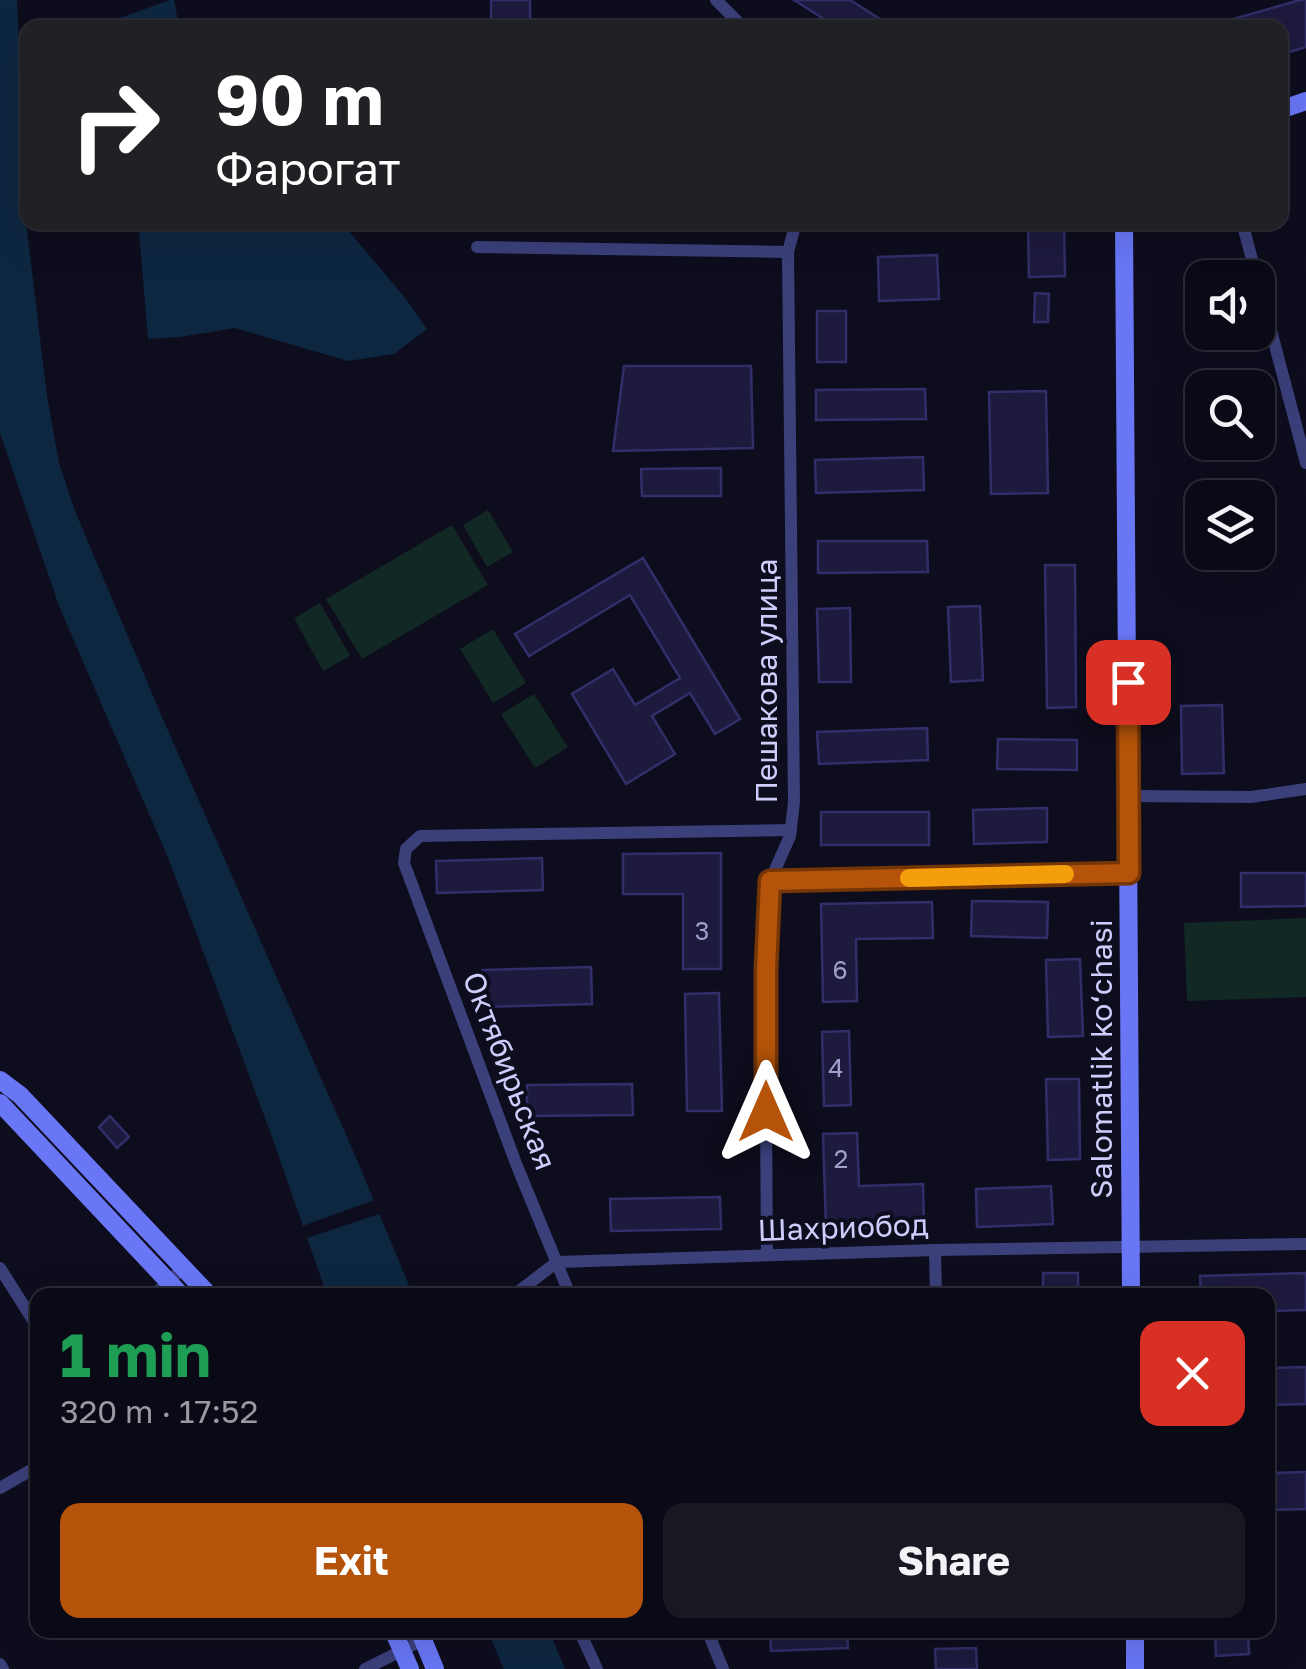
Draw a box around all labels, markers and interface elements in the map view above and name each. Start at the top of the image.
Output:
text: 90 m [215,56,384,140]
icon: right [50,60,180,190]
text: Фарогат [215,141,401,195]
map controls [1185,260,1275,570]
button: sound [1185,260,1275,350]
button: search [1185,370,1275,460]
button: layers [1185,480,1275,570]
street label: Пешакова улица [748,558,784,804]
pin [1086,640,1171,725]
icon: arrive [1101,655,1156,710]
house number: 3 [695,915,709,946]
street label: Salomatlik ko‘chasi [1083,919,1119,1199]
house number: 6 [832,954,848,985]
street label: Октябирьская [456,967,564,1175]
house number: 4 [828,1052,844,1083]
position arrow [714,1060,818,1164]
house number: 2 [834,1143,848,1174]
street label: Шахриобод [757,1206,929,1248]
text: 1 min [60,1318,211,1390]
button: close [1140,1321,1245,1426]
text: 320 m · 17:52 [60,1392,258,1430]
button: Exit [60,1503,643,1618]
button: Share [663,1503,1245,1618]

